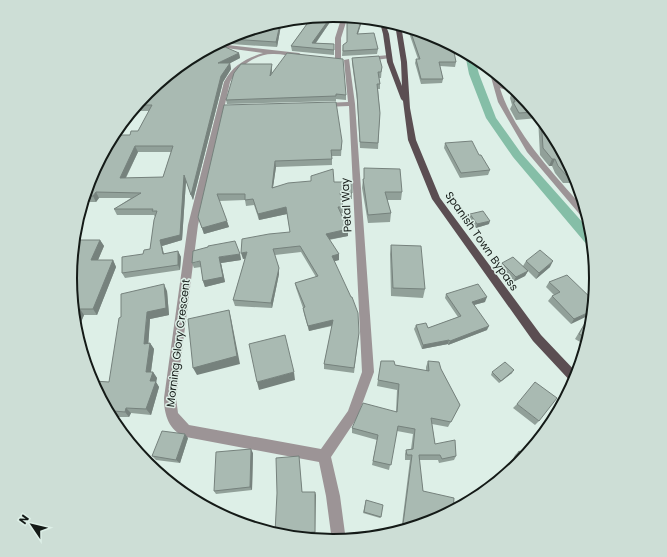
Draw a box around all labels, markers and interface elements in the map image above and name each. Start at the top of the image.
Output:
street label: Petal Way [337,176,355,233]
street label: Spanish Town Bypass [442,188,523,294]
street label: Morning Glory Crescent [162,278,194,408]
north arrow [12,505,52,545]
text: N [15,511,33,527]

